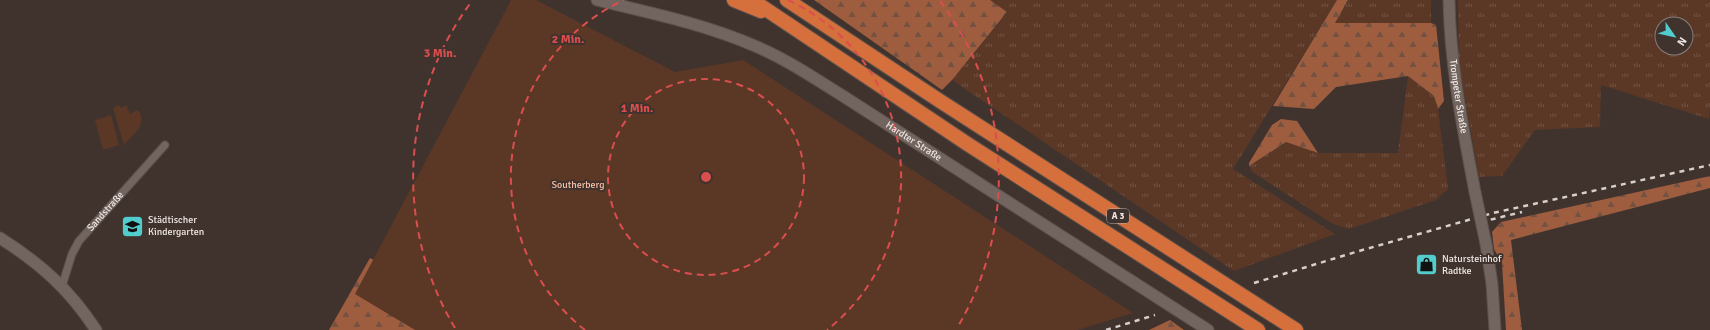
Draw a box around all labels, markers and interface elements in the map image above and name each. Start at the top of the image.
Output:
north arrow [1654,16,1694,56]
text: 2 Min. [552,32,584,47]
text: N [1674,35,1689,48]
text: 3 Min. [424,46,456,61]
street label: Trompeter Straße [1447,59,1470,135]
text: 1 Min. [621,101,653,116]
street label: Hardter Straße [883,119,944,164]
centre of rings [699,170,713,184]
park label: Southerberg [551,179,605,191]
street label: Sandstraße [85,189,126,234]
road number: A 3 [1107,209,1129,223]
school or university icon: Städtischer Kindergarten [119,213,145,239]
place label: Städtischer Kindergarten [148,214,204,238]
shop icon: Natursteinhof Radtke [1413,252,1439,278]
place label: Natursteinhof Radtke [1442,253,1502,277]

